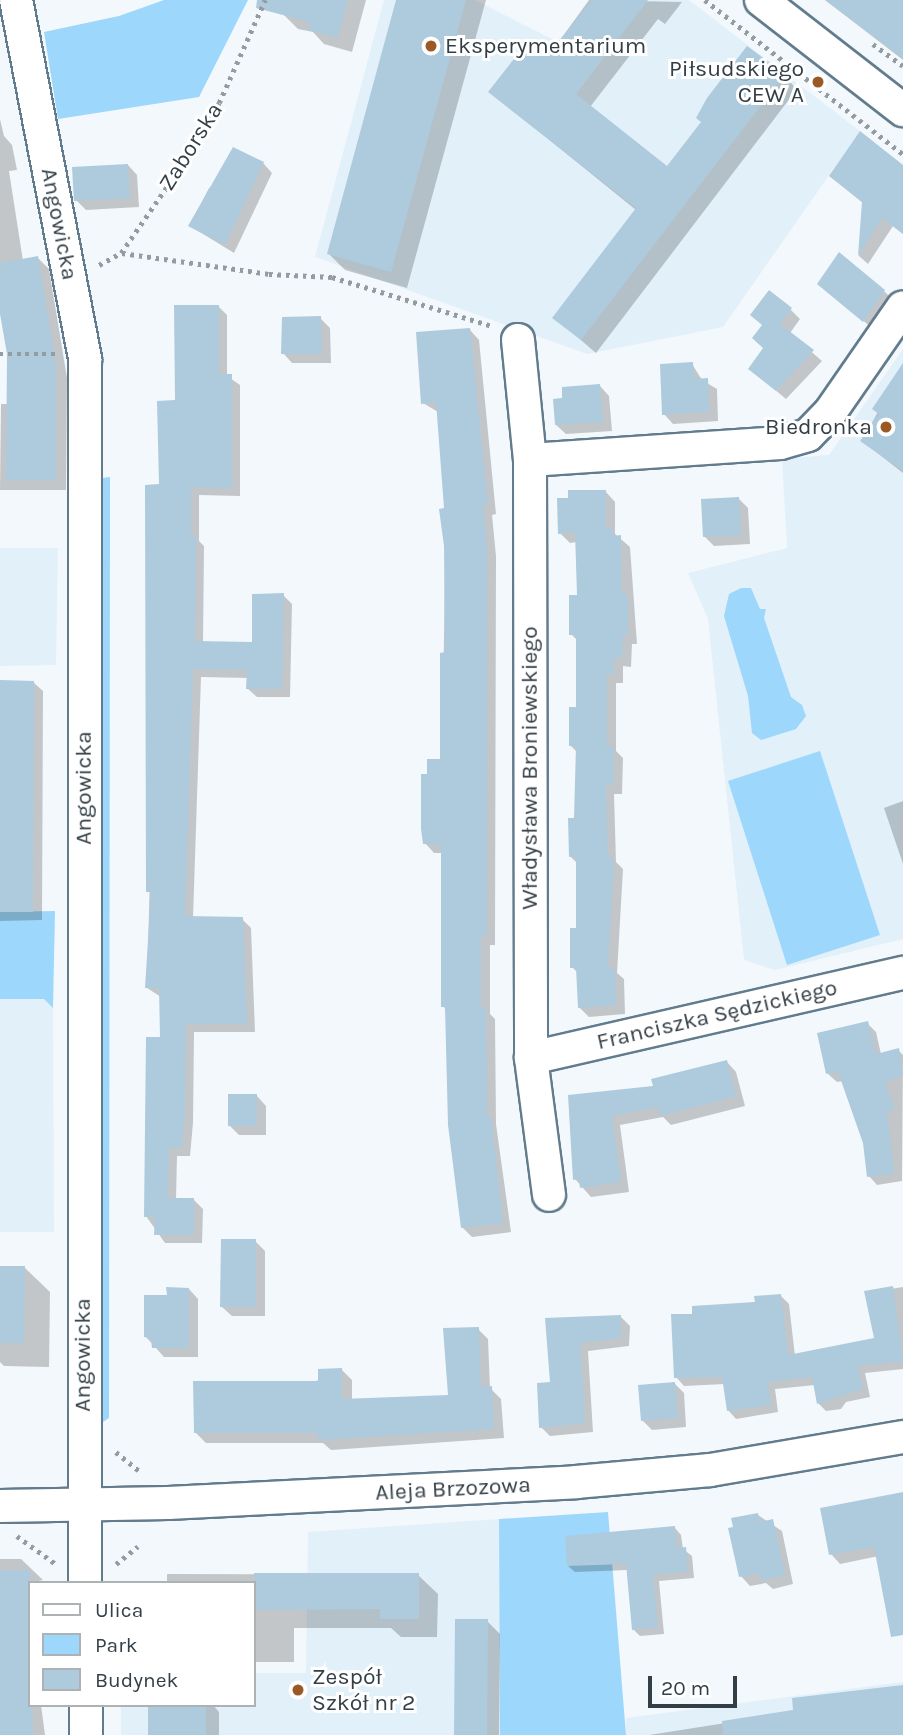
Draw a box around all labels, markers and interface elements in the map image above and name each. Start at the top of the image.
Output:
place label: Eksperymentarium [445,32,646,60]
marker: Eksperymentarium [423,38,439,54]
place label: Piłsudskiego CEW A [669,55,804,109]
marker: Piłsudskiego CEW A [810,74,826,90]
street label: Zaborska [153,98,229,196]
street label: Angowicka [35,166,83,282]
place label: Biedronka [765,413,872,441]
marker: Biedronka [878,419,894,435]
street label: Władysława Broniewskiego [516,626,544,910]
street label: Angowicka [70,731,98,845]
street label: Franciszka Sędzickiego [594,974,840,1056]
street label: Angowicka [69,1298,97,1412]
street label: Aleja Brzozowa [375,1471,531,1507]
legend [28,1581,256,1707]
text: Ulica [95,1598,143,1622]
text: Park [95,1633,138,1657]
scale bar [651,1662,740,1706]
place label: Zespół Szkół nr 2 [312,1663,415,1717]
text: Budynek [95,1668,178,1692]
text: 20 m [661,1676,710,1700]
marker: Zespół Szkół nr 2 [290,1682,306,1698]

